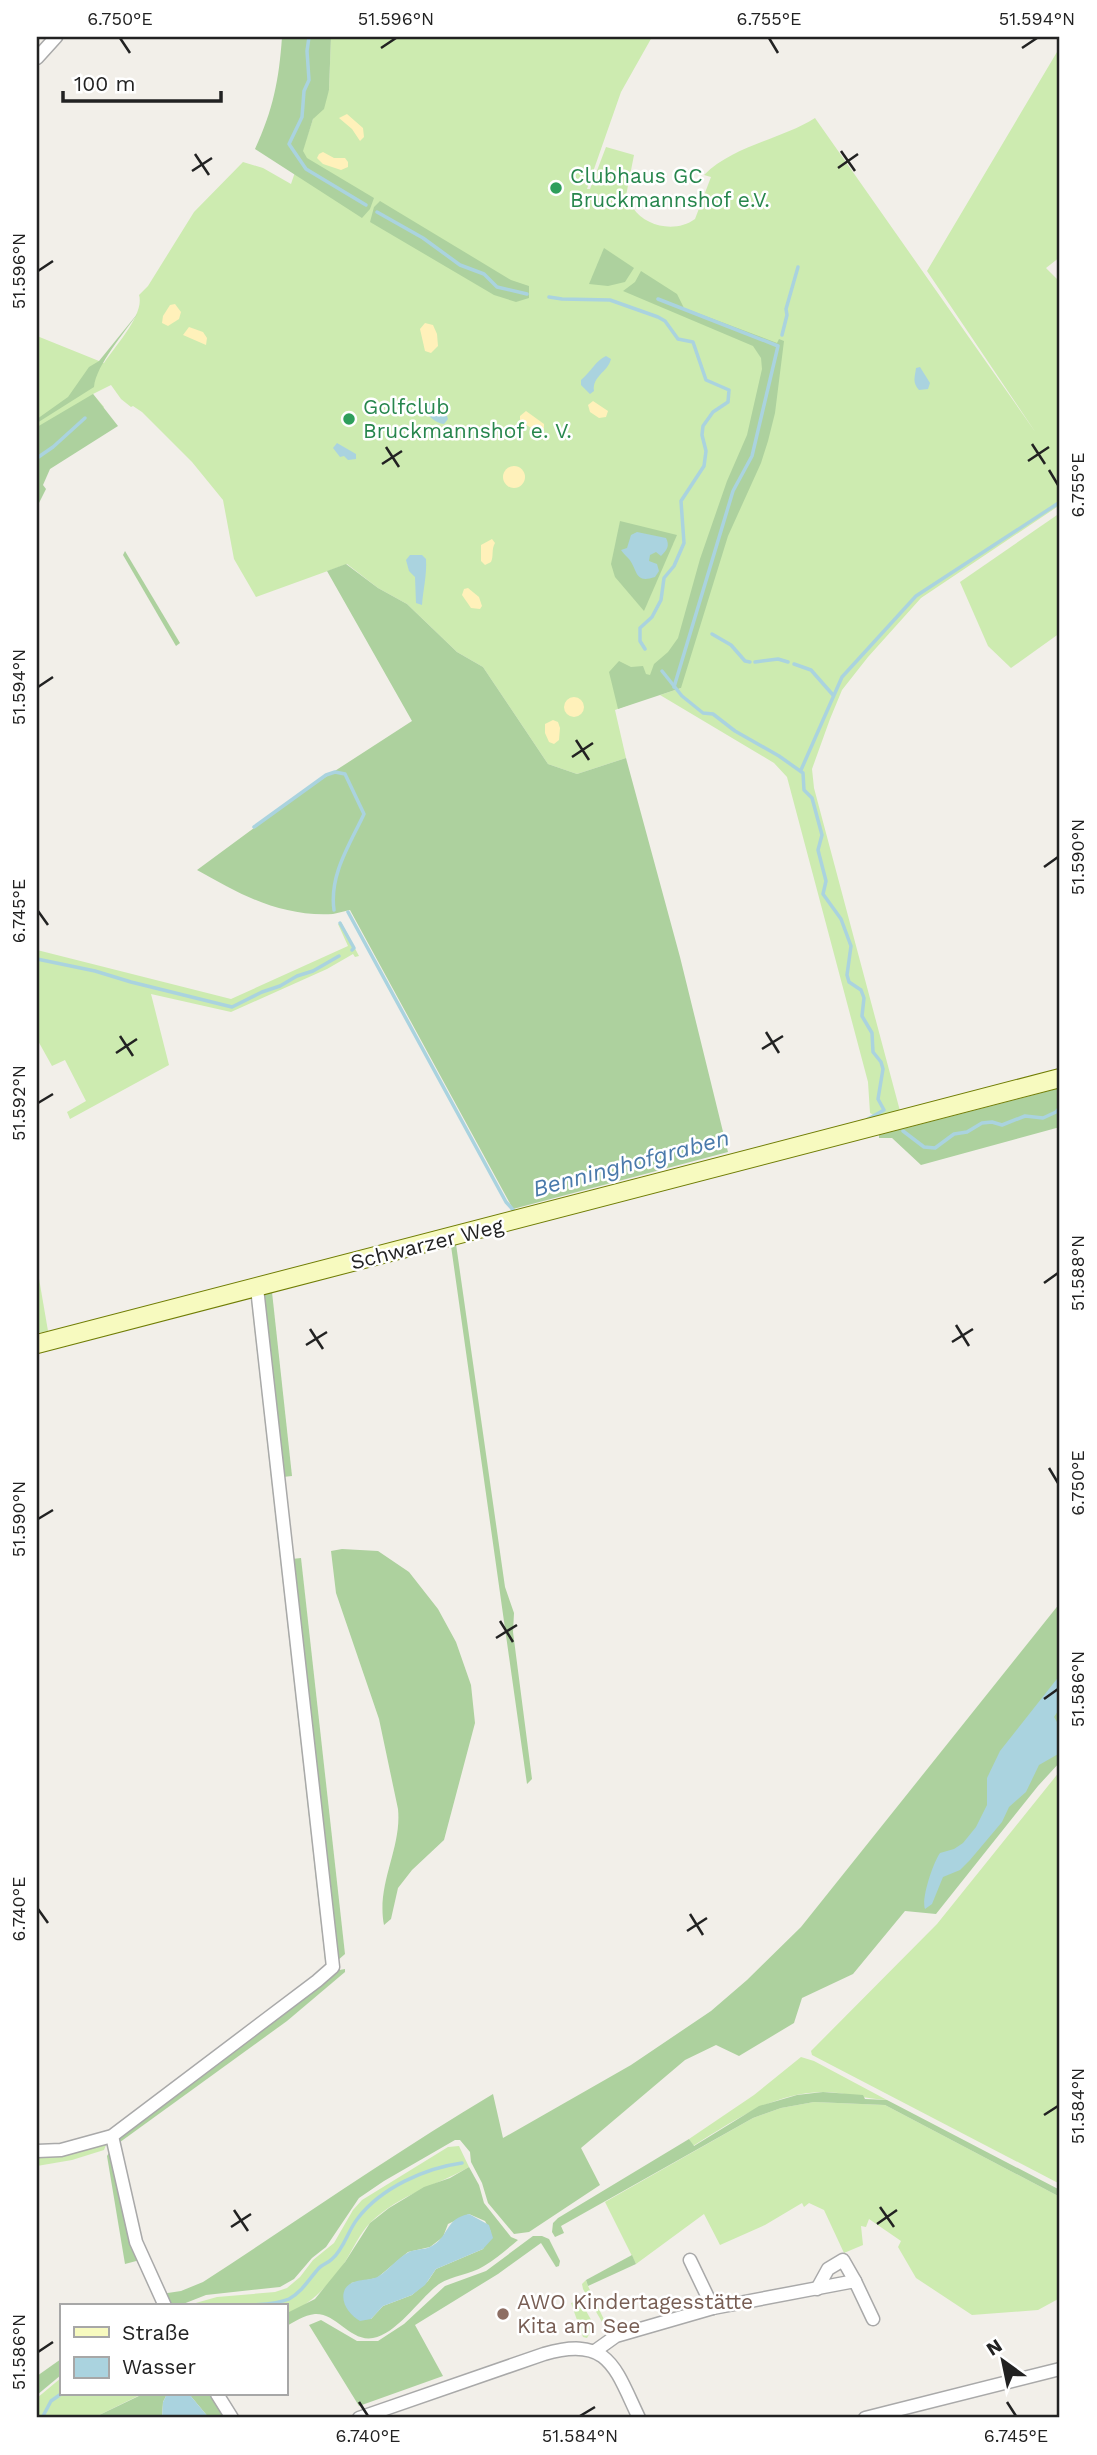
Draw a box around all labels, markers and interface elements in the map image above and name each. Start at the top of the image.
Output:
text: 6.750°E [87,8,153,29]
text: 51.596°N [358,8,434,29]
text: 6.755°E [737,8,801,29]
text: 51.594°N [999,8,1075,29]
scale bar [63,60,220,104]
text: 100 m [74,71,136,96]
place label: Clubhaus GC Bruckmannshof e.V. [570,163,770,212]
marker: Clubhaus GC Bruckmannshof e.V. [548,180,564,196]
text: 51.596°N [8,233,29,309]
place label: Golfclub Bruckmannshof e. V. [363,394,572,443]
marker: Golfclub Bruckmannshof e. V. [341,411,357,427]
text: 6.755°E [1067,453,1088,517]
text: 51.594°N [8,649,29,725]
text: 51.590°N [1067,819,1088,895]
text: 6.745°E [8,879,29,943]
text: 51.592°N [8,1065,29,1141]
water label: Benninghofgraben [530,1124,732,1203]
street label: Schwarzer Weg [348,1212,507,1275]
text: 51.588°N [1067,1235,1088,1311]
text: 6.750°E [1067,1450,1088,1516]
text: 51.590°N [8,1481,29,1557]
text: 51.586°N [1067,1651,1088,1727]
text: 6.740°E [8,1876,29,1942]
text: 51.584°N [1067,2068,1088,2144]
place label: AWO Kindertagesstätte Kita am See [517,2289,753,2338]
legend [60,2304,287,2396]
marker: AWO Kindertagesstätte Kita am See [495,2306,511,2322]
text: 51.586°N [8,2314,29,2390]
text: Straße [122,2320,190,2345]
north arrow [968,2326,1038,2396]
text: N [982,2334,1006,2361]
text: Wasser [122,2354,196,2379]
text: 6.740°E [335,2425,401,2446]
text: 51.584°N [542,2425,618,2446]
text: 6.745°E [984,2425,1048,2446]

